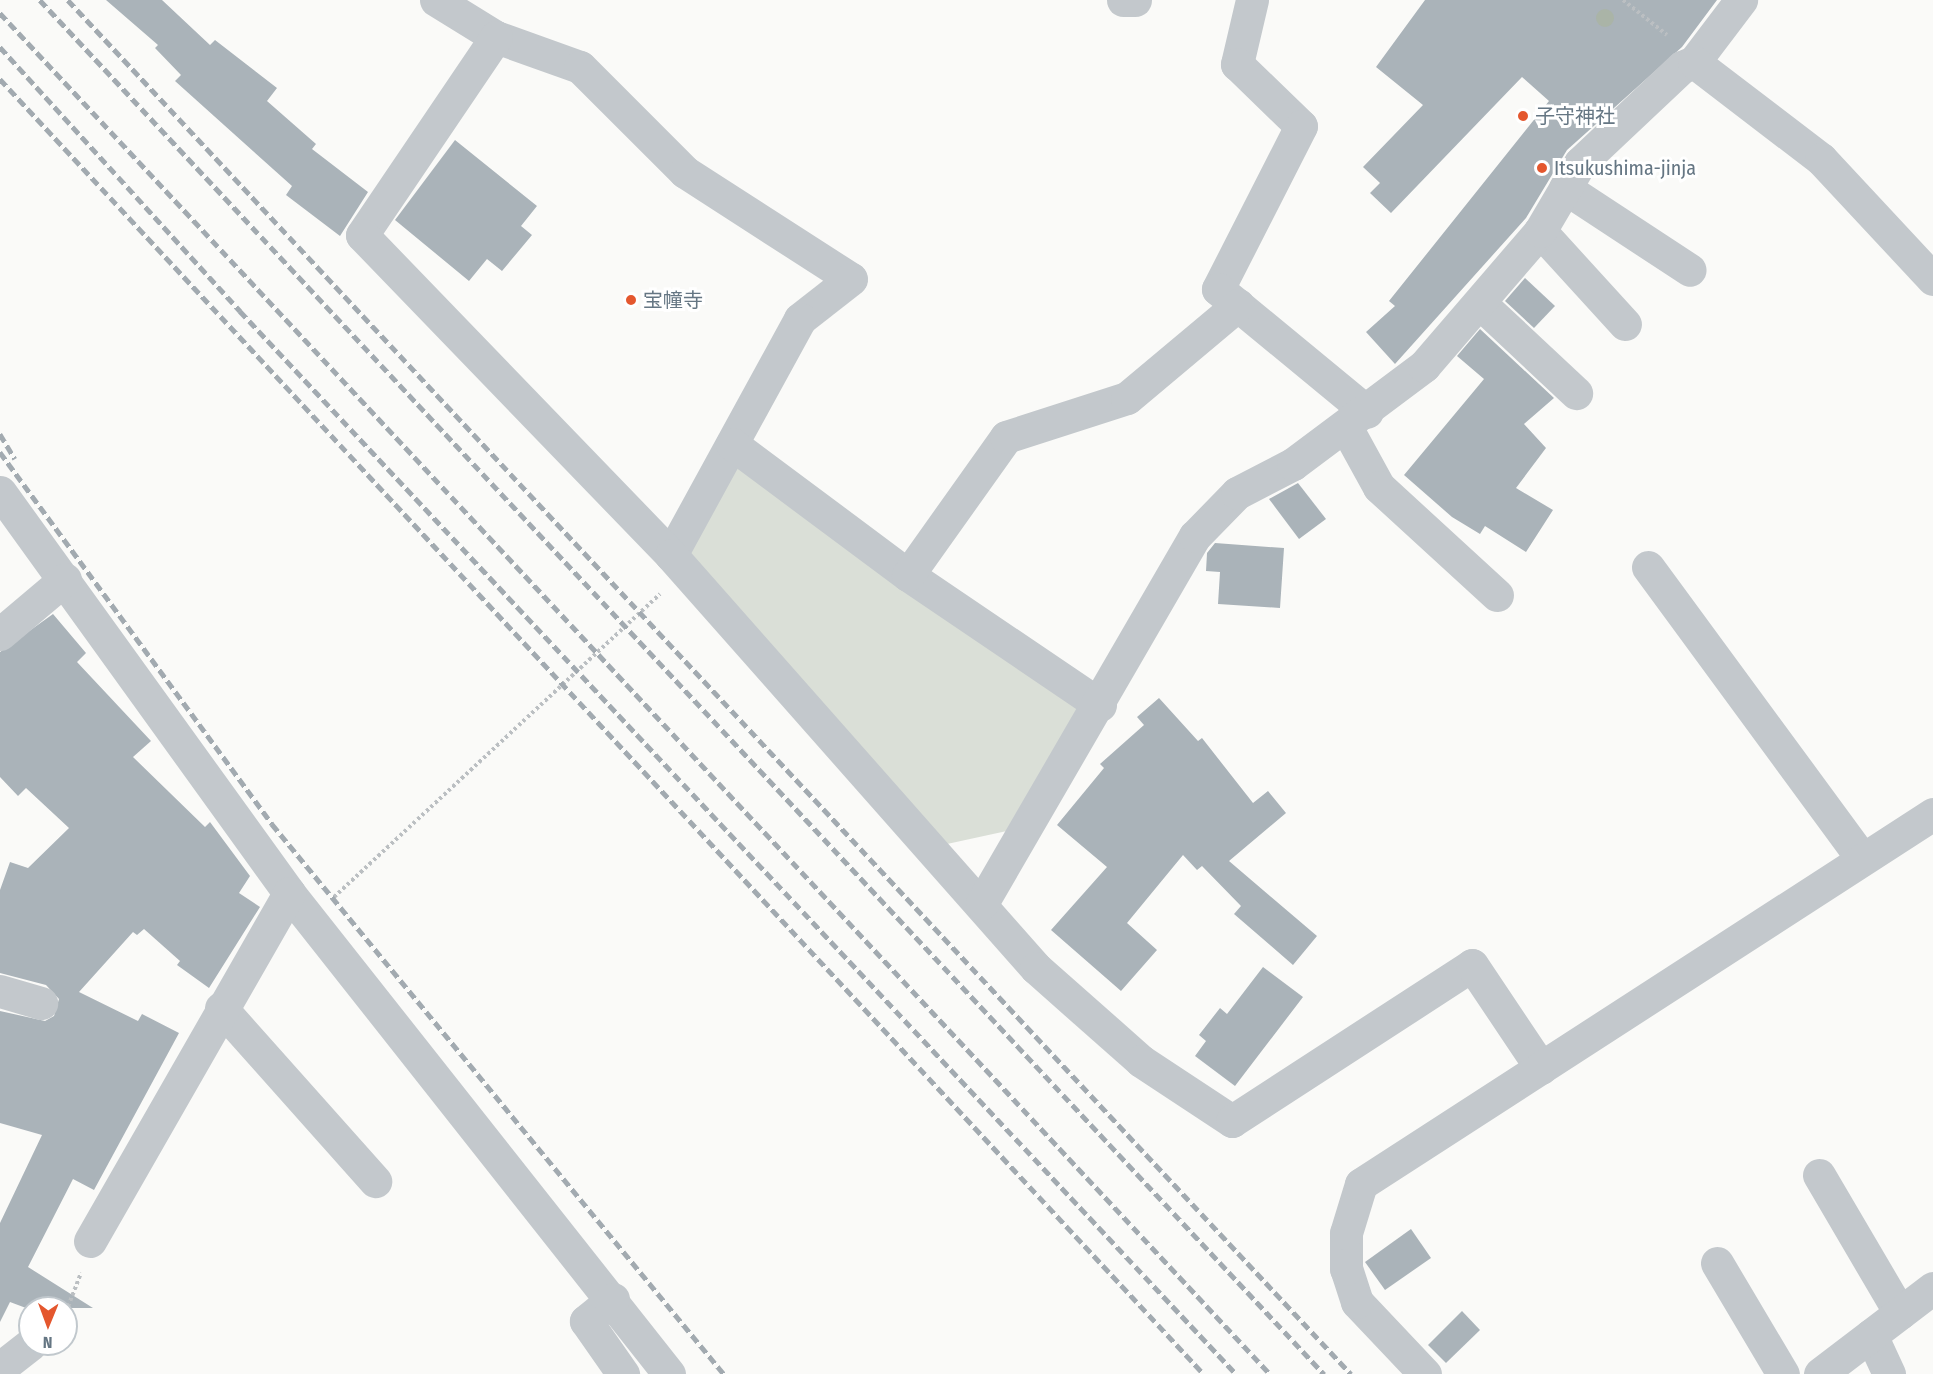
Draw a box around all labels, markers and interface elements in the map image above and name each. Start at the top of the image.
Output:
place label: 子守神社 [1535,104,1615,128]
marker: 子守神社 [1516,109,1530,123]
place label: Itsukushima-jinja [1554,156,1696,180]
marker: Itsukushima-jinja [1535,161,1549,175]
place label: 宝幢寺 [643,288,703,312]
marker: 宝幢寺 [624,293,638,307]
north arrow [18,1296,78,1356]
text: N [43,1333,53,1352]

